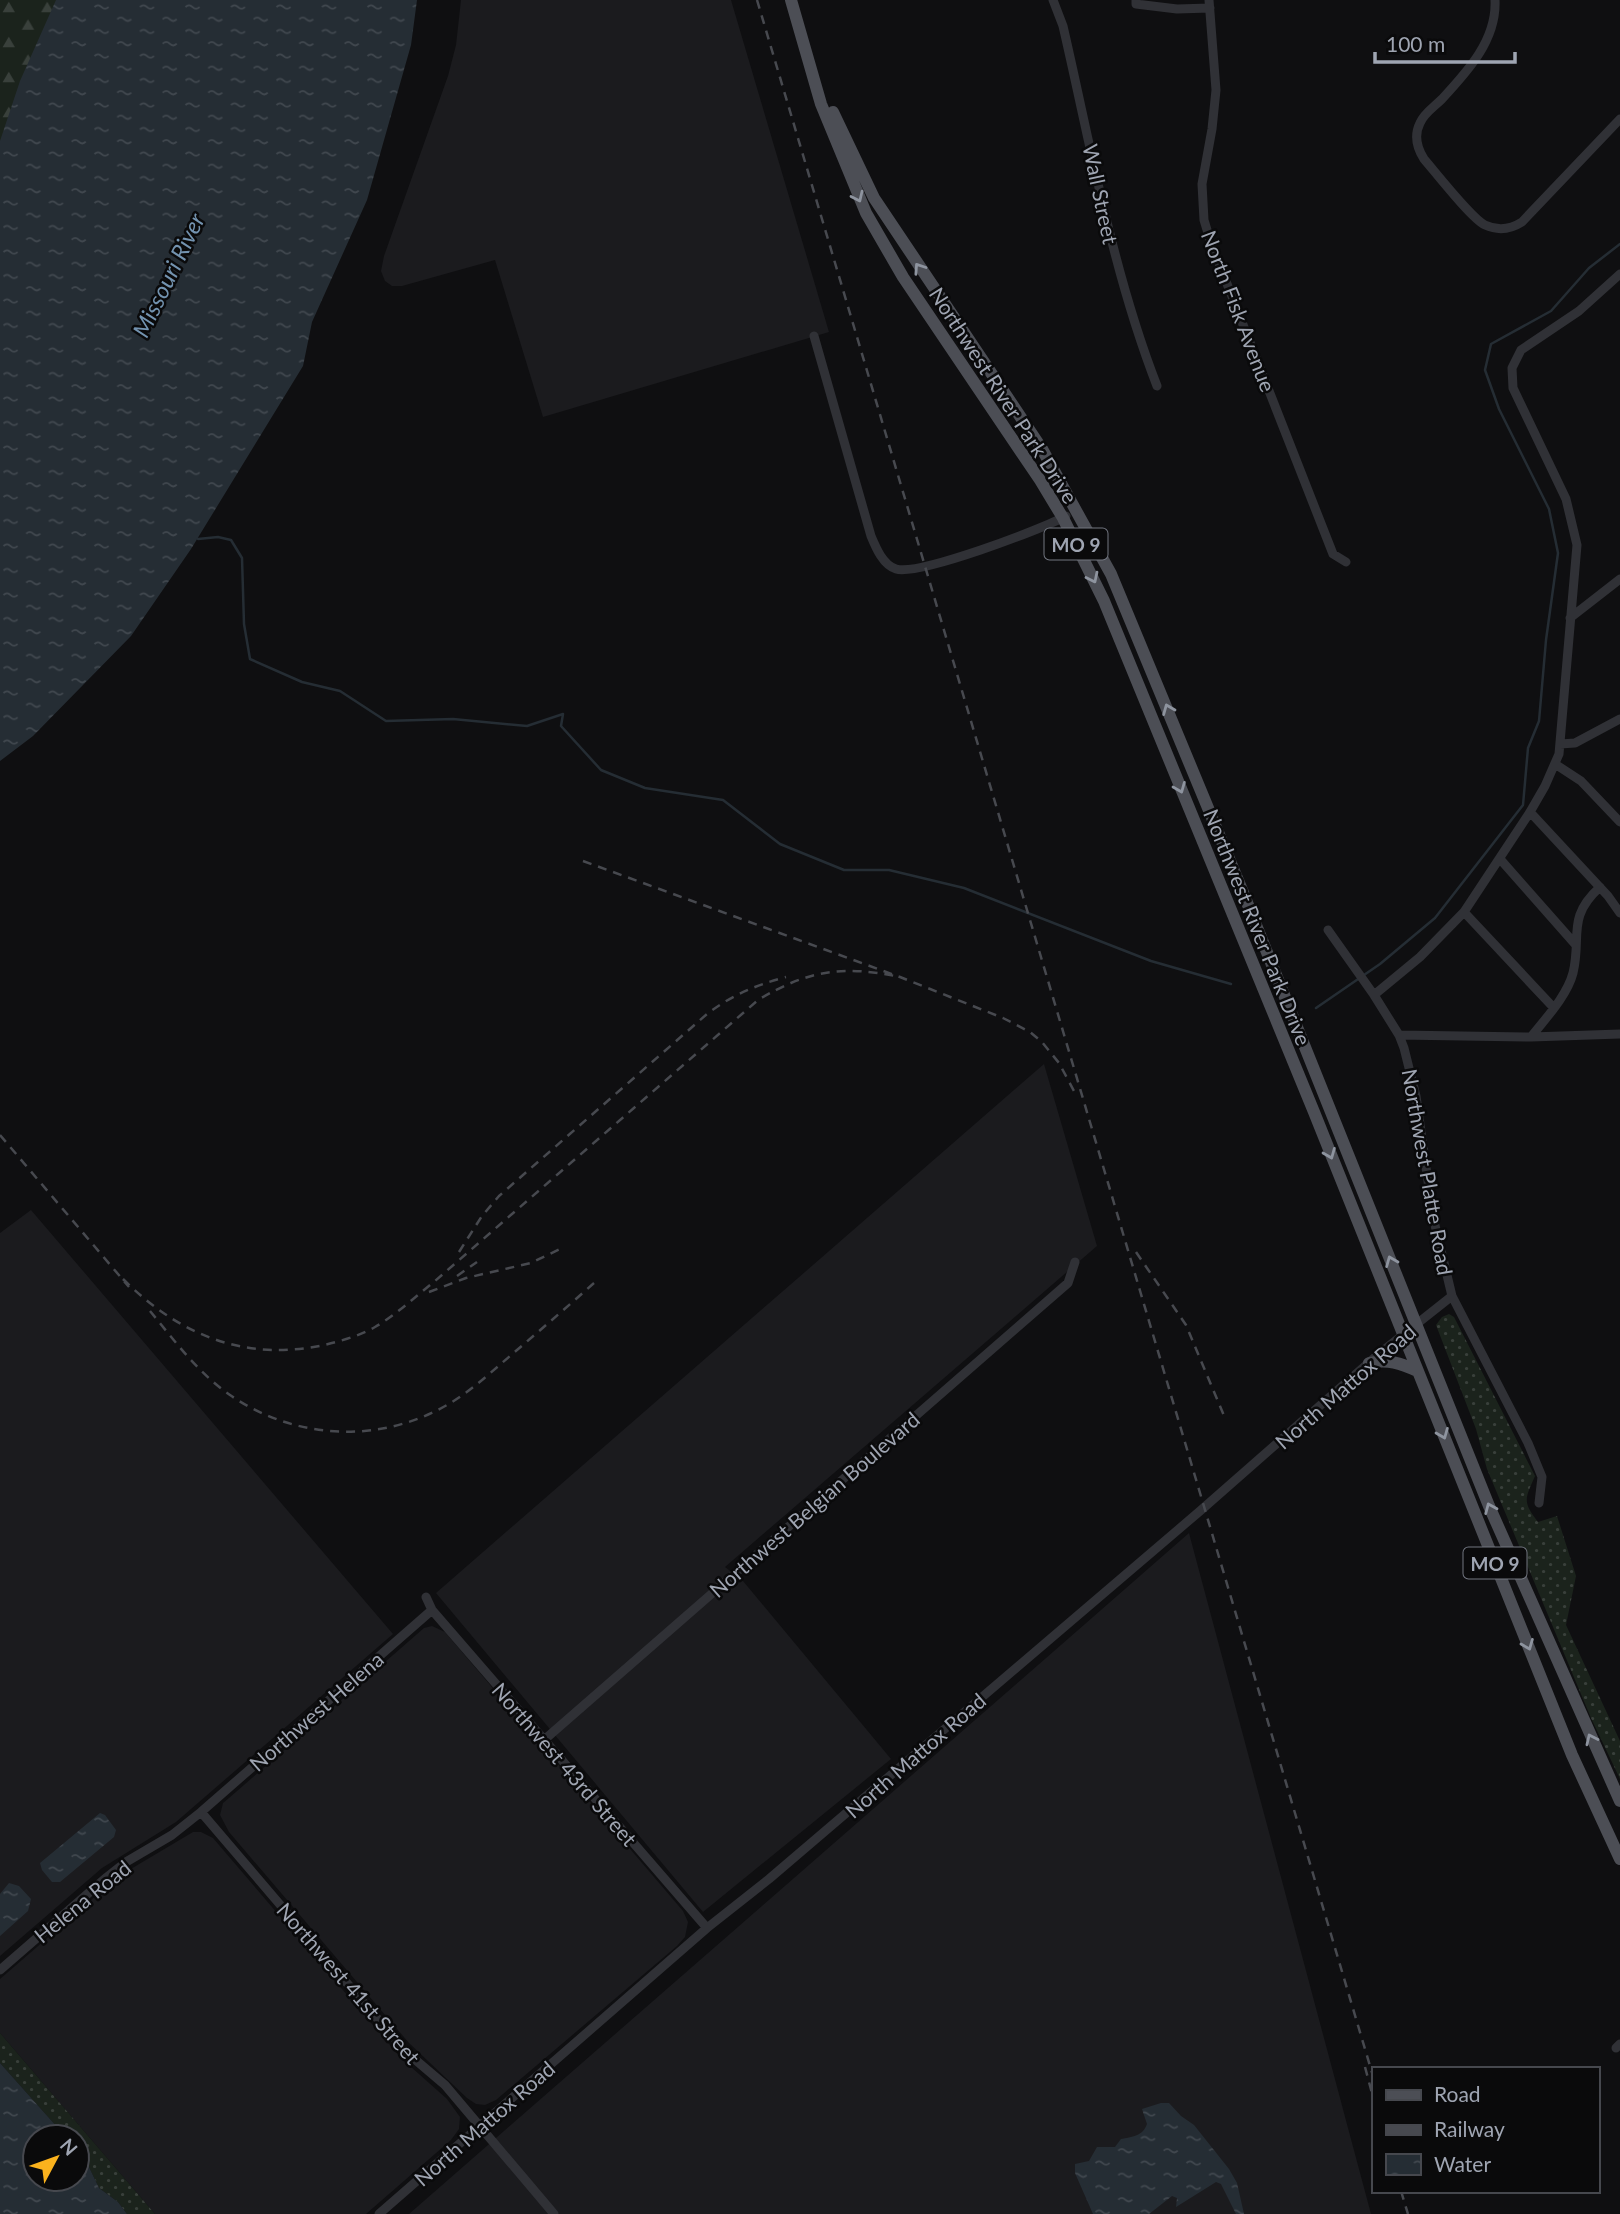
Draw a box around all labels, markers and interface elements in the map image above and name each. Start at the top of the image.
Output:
scale bar [1375,21,1515,65]
text: 100 m [1386,31,1445,56]
street label: Wall Street [1078,142,1124,247]
one-way arrow [850,190,864,202]
water label: Missouri River [126,208,210,341]
street label: North Fisk Avenue [1197,227,1281,395]
one-way arrow [915,263,928,276]
street label: Northwest River Park Drive [925,282,1083,508]
road number: MO 9 [1044,528,1108,559]
one-way arrow [1085,571,1099,583]
one-way arrow [1162,704,1176,716]
one-way arrow [1172,781,1186,793]
street label: Northwest River Park Drive [1199,805,1317,1049]
street label: Northwest Platte Road [1398,1067,1458,1277]
one-way arrow [1322,1147,1336,1159]
one-way arrow [1386,1256,1400,1268]
street label: North Mattox Road [1270,1318,1420,1454]
street label: Northwest Belgian Boulevard [704,1406,924,1602]
one-way arrow [1434,1428,1448,1440]
one-way arrow [1485,1503,1499,1515]
road number: MO 9 [1464,1548,1526,1578]
one-way arrow [1519,1639,1533,1651]
street label: Northwest Helena [244,1646,388,1776]
street label: Northwest 43rd Street [487,1677,643,1851]
street label: North Mattox Road [840,1687,990,1823]
one-way arrow [1585,1734,1599,1746]
street label: Helena Road [29,1854,135,1948]
street label: Northwest 41st Street [272,1897,426,2069]
street label: North Mattox Road [409,2055,559,2191]
legend [1372,2067,1599,2193]
text: Road [1434,2081,1481,2106]
text: Railway [1434,2116,1505,2141]
north arrow [21,2123,91,2193]
text: N [56,2133,83,2160]
text: Water [1434,2151,1491,2176]

